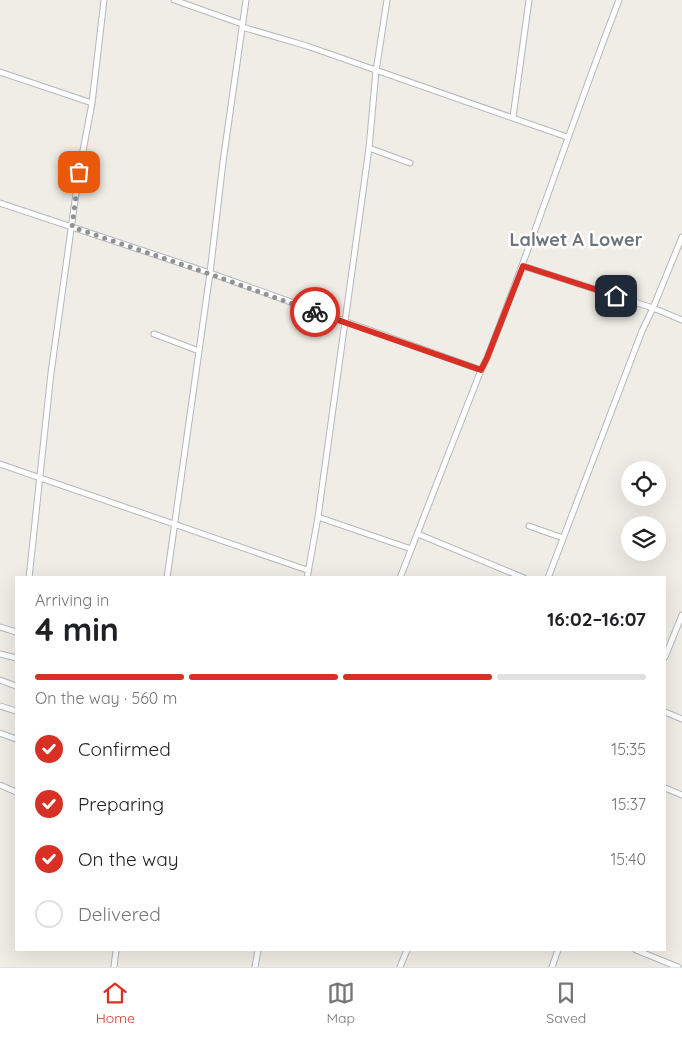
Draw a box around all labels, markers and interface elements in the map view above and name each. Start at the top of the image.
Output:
pin [58,151,100,193]
icon: bag [65,158,93,186]
district label: Lalwet A Lower [509,228,643,251]
pin [595,275,637,317]
icon: home [602,282,630,310]
courier [290,287,340,337]
icon: bike [301,298,329,326]
map controls [621,461,666,561]
button: locate [621,461,666,506]
button: layers [621,516,666,561]
text: Arriving in [35,590,109,610]
text: 16:02–16:07 [547,607,646,631]
text: 4 min [35,609,119,649]
text: On the way · 560 m [35,688,177,708]
icon: check [35,735,63,763]
text: Confirmed [78,737,171,761]
text: 15:35 [611,739,646,759]
icon: check [35,790,63,818]
text: Preparing [78,792,164,816]
text: 15:37 [612,794,646,814]
icon: check [35,845,63,873]
text: On the way [78,847,179,871]
text: 15:40 [610,849,646,869]
text: Delivered [78,902,161,926]
tab: Home [96,979,135,1027]
tab: Map [326,979,355,1027]
tab: Saved [546,979,586,1027]

